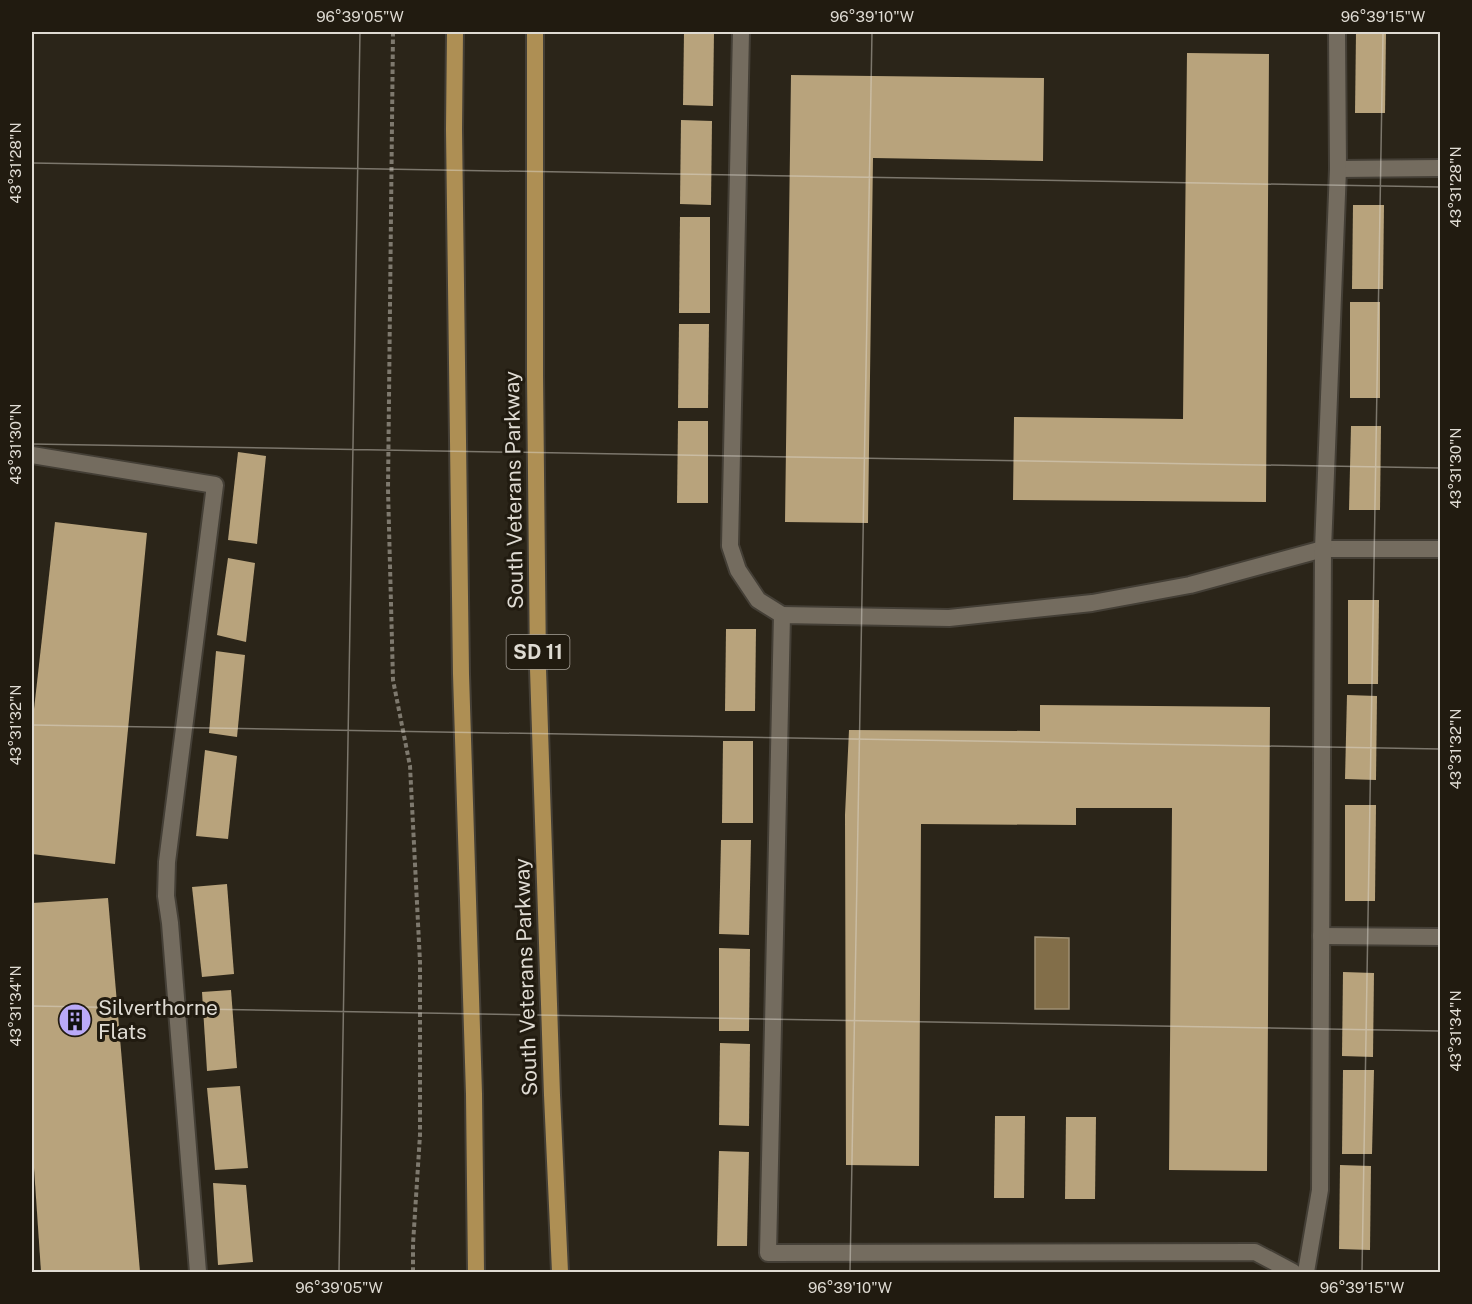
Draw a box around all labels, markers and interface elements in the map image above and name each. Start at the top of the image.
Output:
text: 96°39'05"W [316,8,404,25]
text: 96°39'10"W [830,8,914,25]
text: 96°39'15"W [1341,8,1425,25]
text: 43°31'28"N [7,122,24,204]
text: 43°31'28"N [1447,146,1464,228]
street label: South Veterans Parkway [499,371,528,609]
text: 43°31'30"N [7,403,24,485]
text: 43°31'30"N [1447,427,1464,509]
road number: SD 11 [506,635,570,669]
text: 43°31'32"N [7,684,24,766]
text: 43°31'32"N [1447,708,1464,790]
street label: South Veterans Parkway [509,858,542,1096]
text: 43°31'34"N [7,965,24,1047]
text: 43°31'34"N [1447,990,1464,1072]
place label: Silverthorne Flats [98,995,218,1044]
building icon: Silverthorne Flats [57,1002,93,1038]
text: 96°39'05"W [295,1279,383,1296]
text: 96°39'10"W [808,1279,892,1296]
text: 96°39'15"W [1320,1279,1404,1296]

